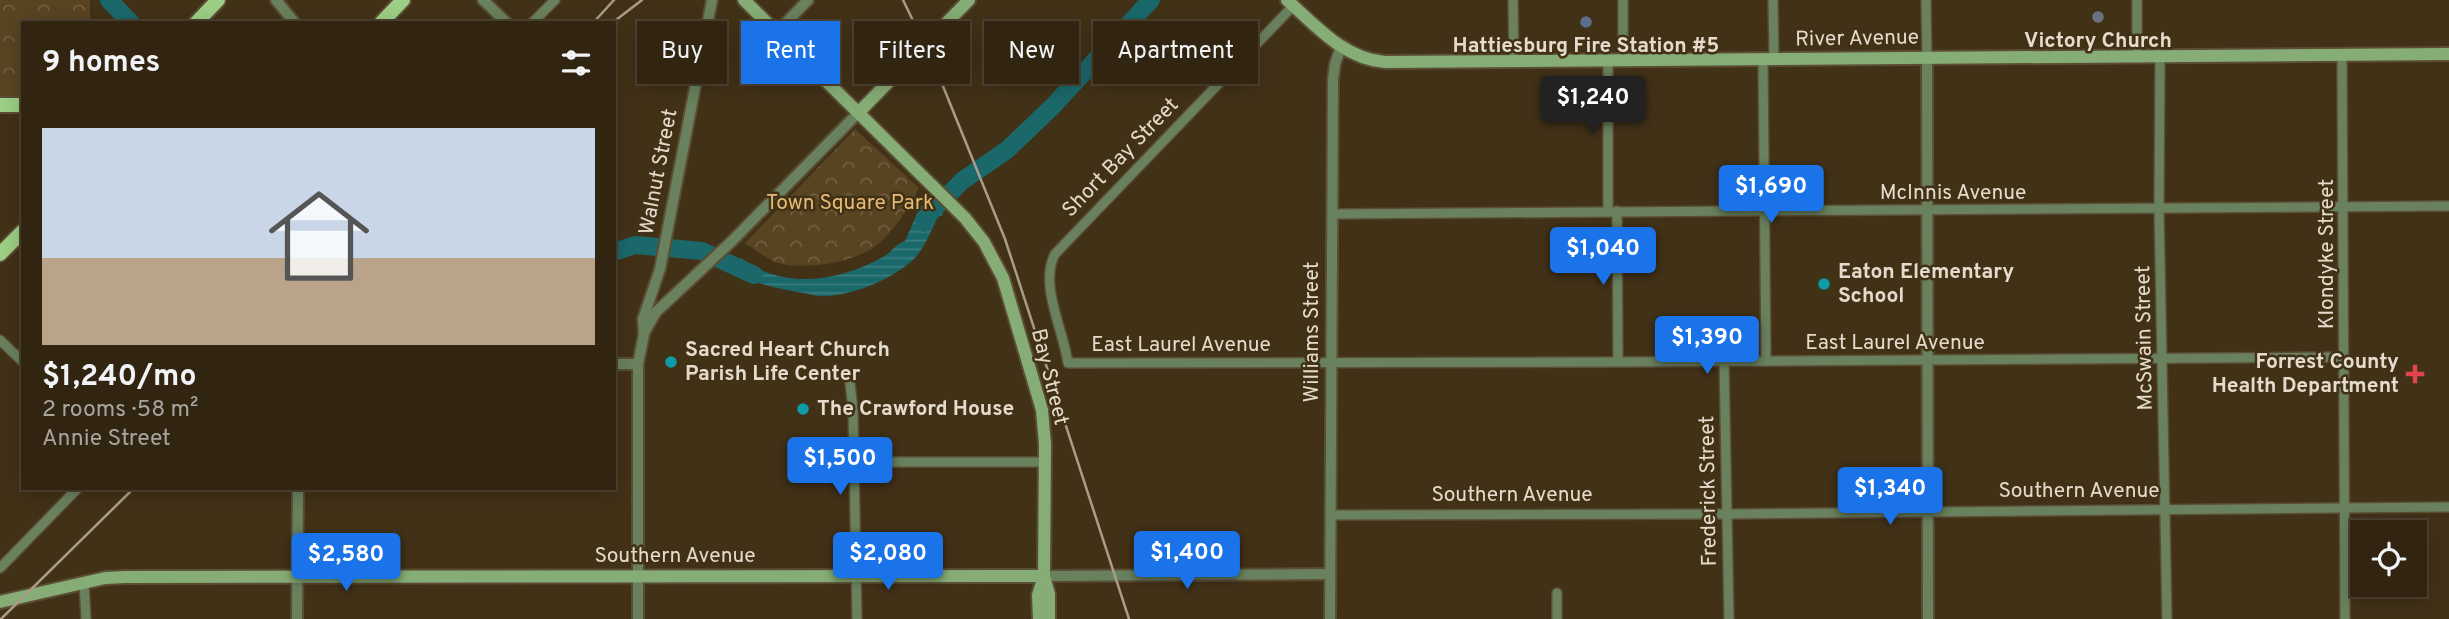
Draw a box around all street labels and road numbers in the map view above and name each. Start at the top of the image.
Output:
street label: River Avenue [1795,24,1919,54]
street label: Short Bay Street [1057,92,1185,224]
street label: Walnut Street [634,107,684,237]
street label: Klondyke Street [2314,179,2341,329]
street label: McInnis Avenue [1880,180,2026,207]
street label: Williams Street [1299,261,1326,403]
street label: McSwain Street [2130,265,2160,411]
street label: Bay Street [1024,326,1074,428]
street label: East Laurel Avenue [1805,330,1985,357]
street label: East Laurel Avenue [1091,332,1271,359]
street label: Frederick Street [1694,415,1724,567]
street label: Southern Avenue [1998,478,2160,505]
street label: Southern Avenue [1431,482,1593,509]
street label: Southern Avenue [594,543,756,570]

